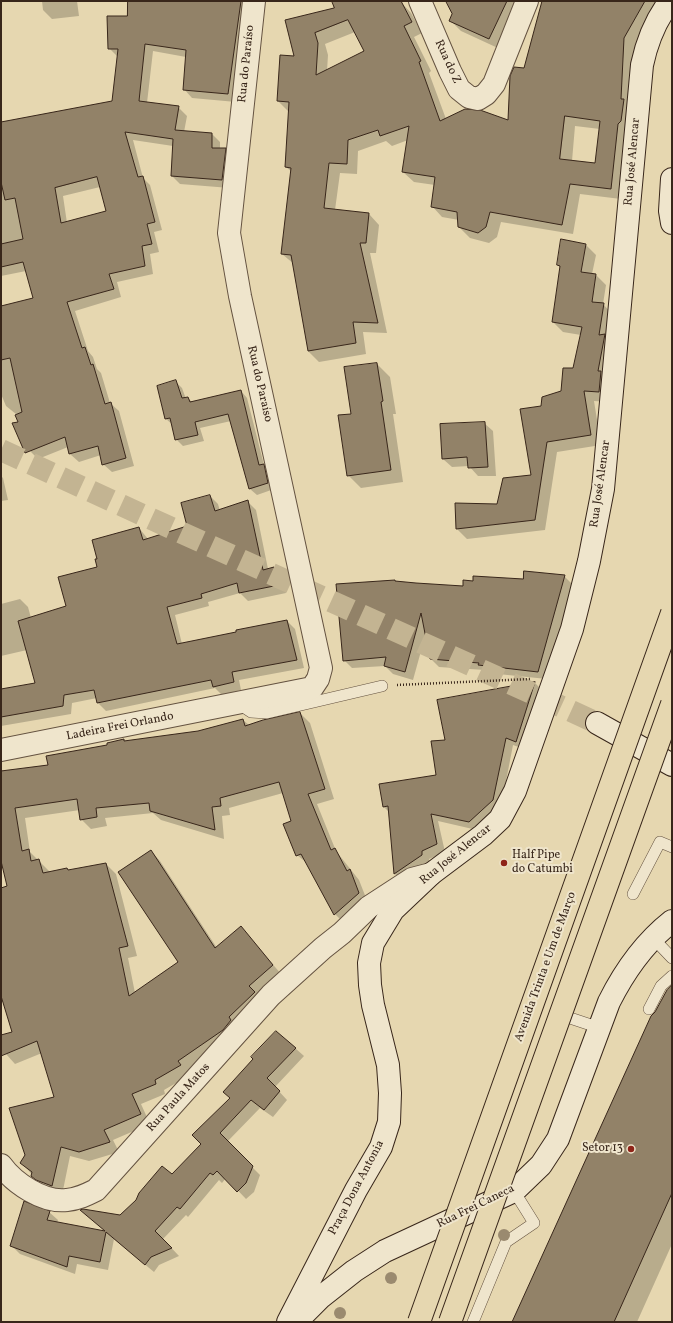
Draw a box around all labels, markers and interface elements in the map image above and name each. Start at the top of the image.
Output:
street label: Rua do Paraíso [236,24,258,104]
street label: Rua do Z [431,38,463,86]
street label: Rua José Alencar [622,117,644,207]
street label: Rua do Paraíso [243,344,275,424]
street label: Rua José Alencar [588,439,614,529]
street label: Ladeira Frei Orlando [65,710,175,744]
street label: Rua José Alencar [417,822,495,888]
place label: Half Pipe do Catumbi [512,849,573,877]
marker: Half Pipe do Catumbi [499,858,509,868]
street label: Avenida Trinta e Um de Março [512,890,580,1044]
street label: Rua Paula Matos [144,1061,214,1135]
street label: Praça Dona Antonia [326,1138,388,1238]
place label: Setor 13 [582,1142,623,1156]
marker: Setor 13 [626,1144,636,1154]
street label: Rua Frei Caneca [435,1182,517,1232]

